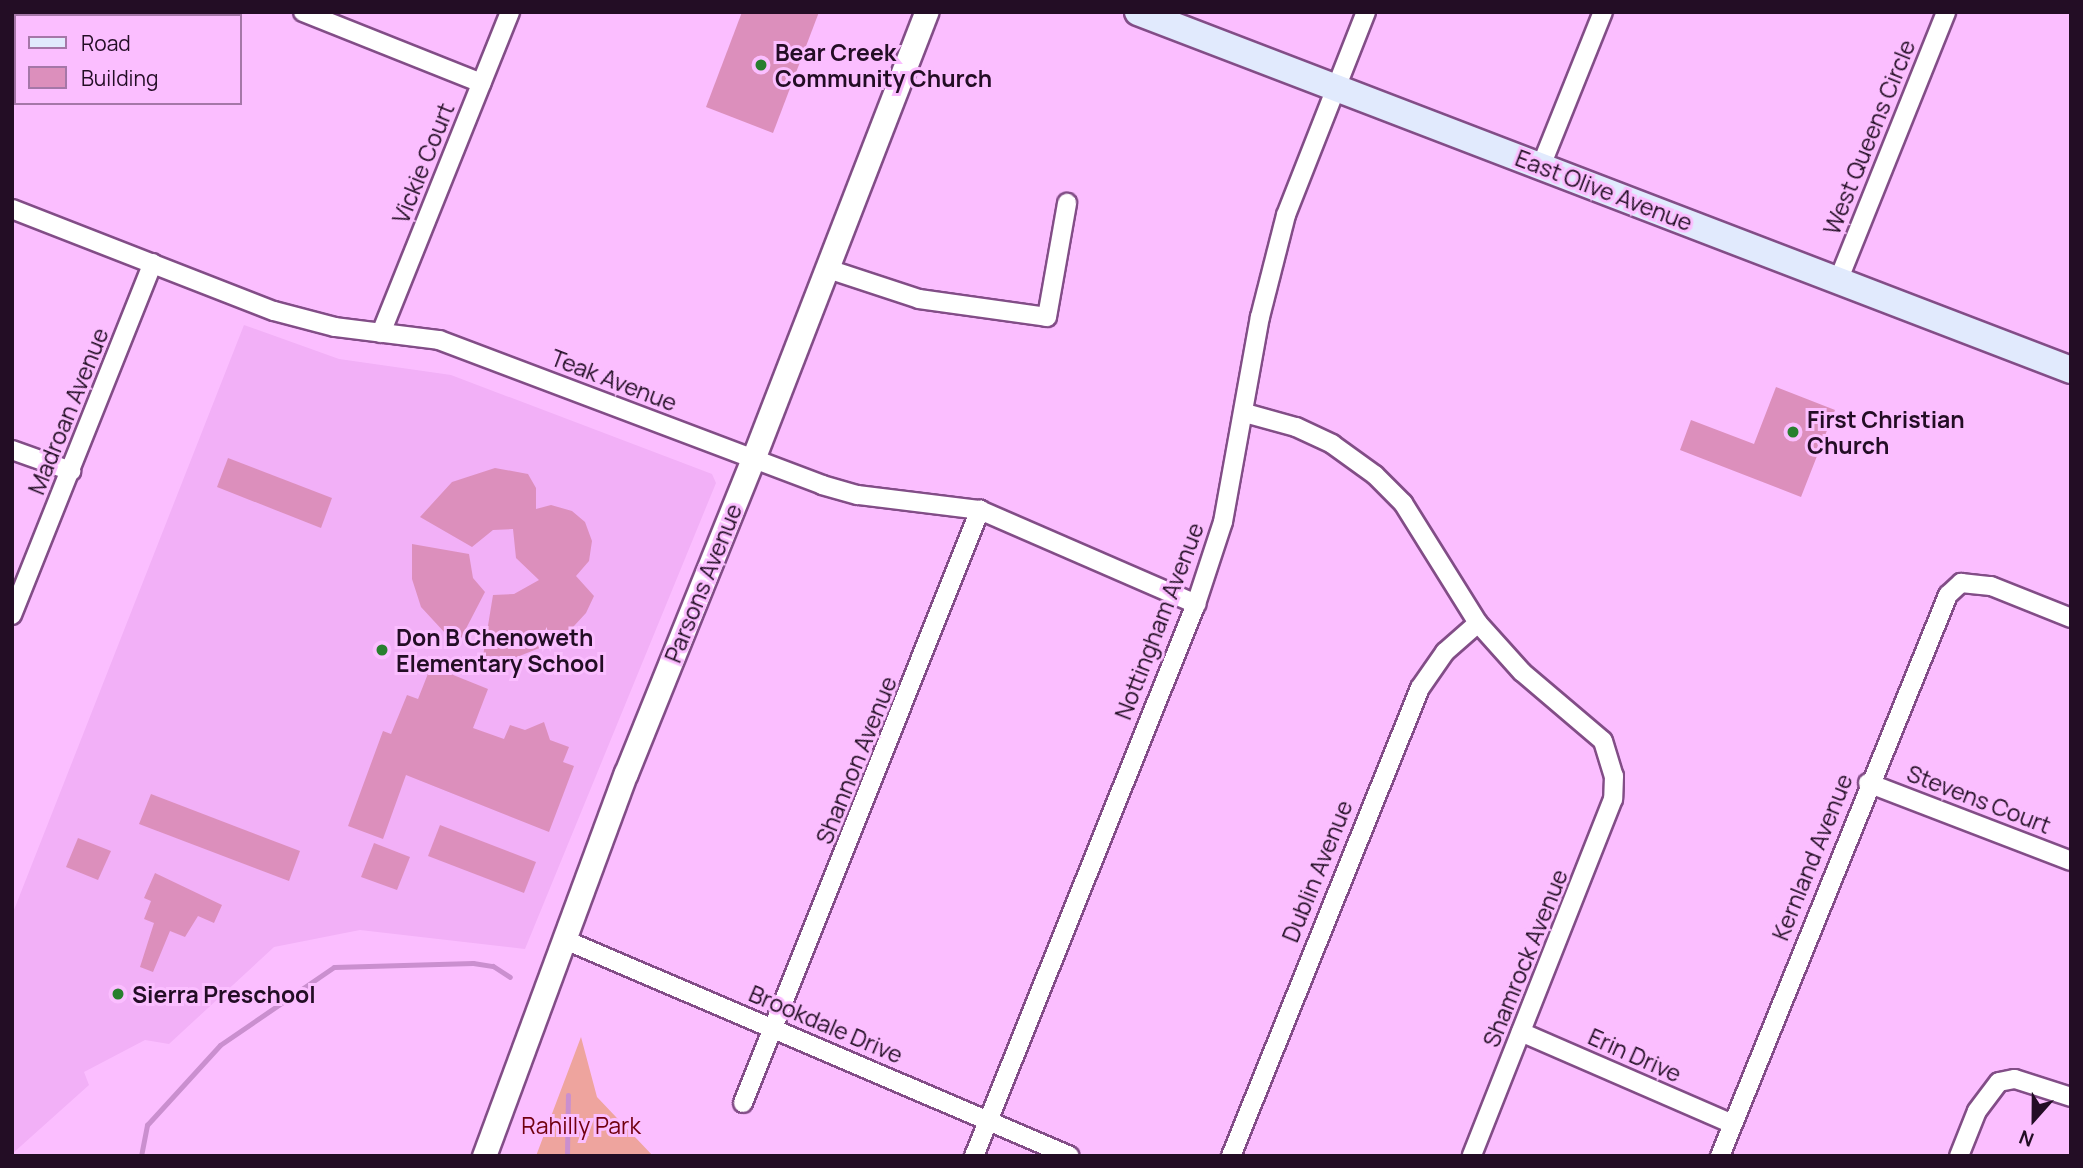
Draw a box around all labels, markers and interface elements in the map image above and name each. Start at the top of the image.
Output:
legend [14,14,242,105]
text: Road [81,29,131,57]
street label: West Queens Circle [1817,36,1921,238]
place label: Bear Creek Community Church [775,38,992,92]
marker: Bear Creek Community Church [753,57,769,73]
text: Building [81,64,158,92]
street label: Vickie Court [386,99,460,227]
street label: East Olive Avenue [1512,144,1696,236]
street label: Madroan Avenue [22,324,114,498]
street label: Teak Avenue [547,343,681,417]
place label: First Christian Church [1807,405,1965,459]
marker: First Christian Church [1785,424,1801,440]
street label: Parsons Avenue [659,500,747,666]
street label: Nottingham Avenue [1109,519,1209,723]
place label: Don B Chenoweth Elementary School [396,623,605,677]
marker: Don B Chenoweth Elementary School [374,642,390,658]
street label: Shannon Avenue [810,672,902,848]
street label: Stevens Court [1903,759,2055,839]
street label: Kernland Avenue [1766,770,1858,944]
street label: Dublin Avenue [1276,796,1358,946]
street label: Shamrock Avenue [1477,865,1573,1051]
street label: Brookdale Drive [745,979,907,1069]
place label: Sierra Preschool [132,980,316,1008]
marker: Sierra Preschool [110,986,126,1002]
street label: Erin Drive [1584,1022,1686,1088]
north arrow [1999,1084,2069,1154]
park label: Rahilly Park [521,1111,641,1139]
text: N [2015,1124,2038,1153]

